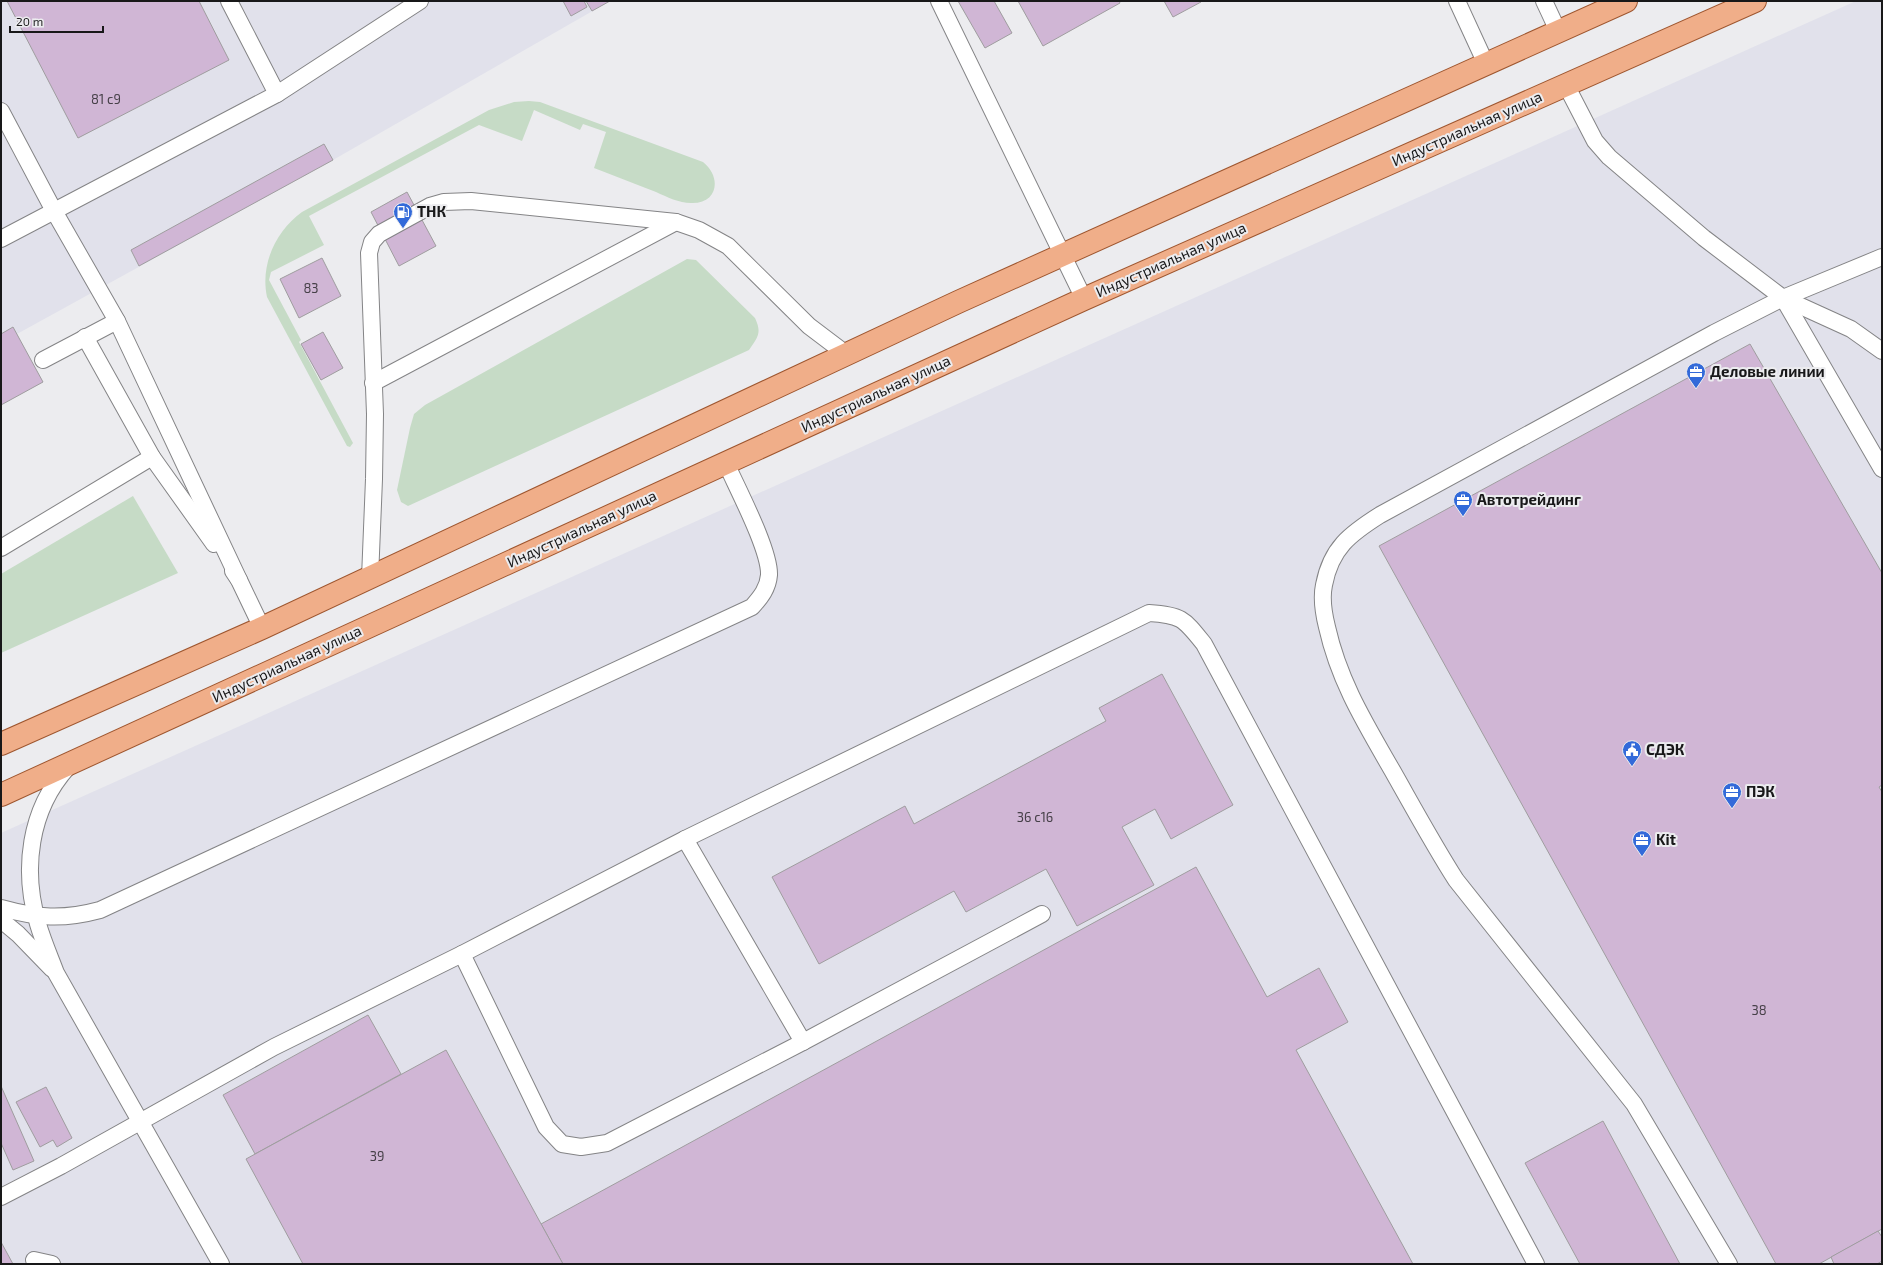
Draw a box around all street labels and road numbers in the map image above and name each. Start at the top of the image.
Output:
street label: Индустриальная улица [1389,87,1545,170]
street label: Индустриальная улица [1093,218,1249,301]
street label: Индустриальная улица [798,351,954,437]
street label: Индустриальная улица [504,486,660,572]
street label: Индустриальная улица [209,621,365,707]

